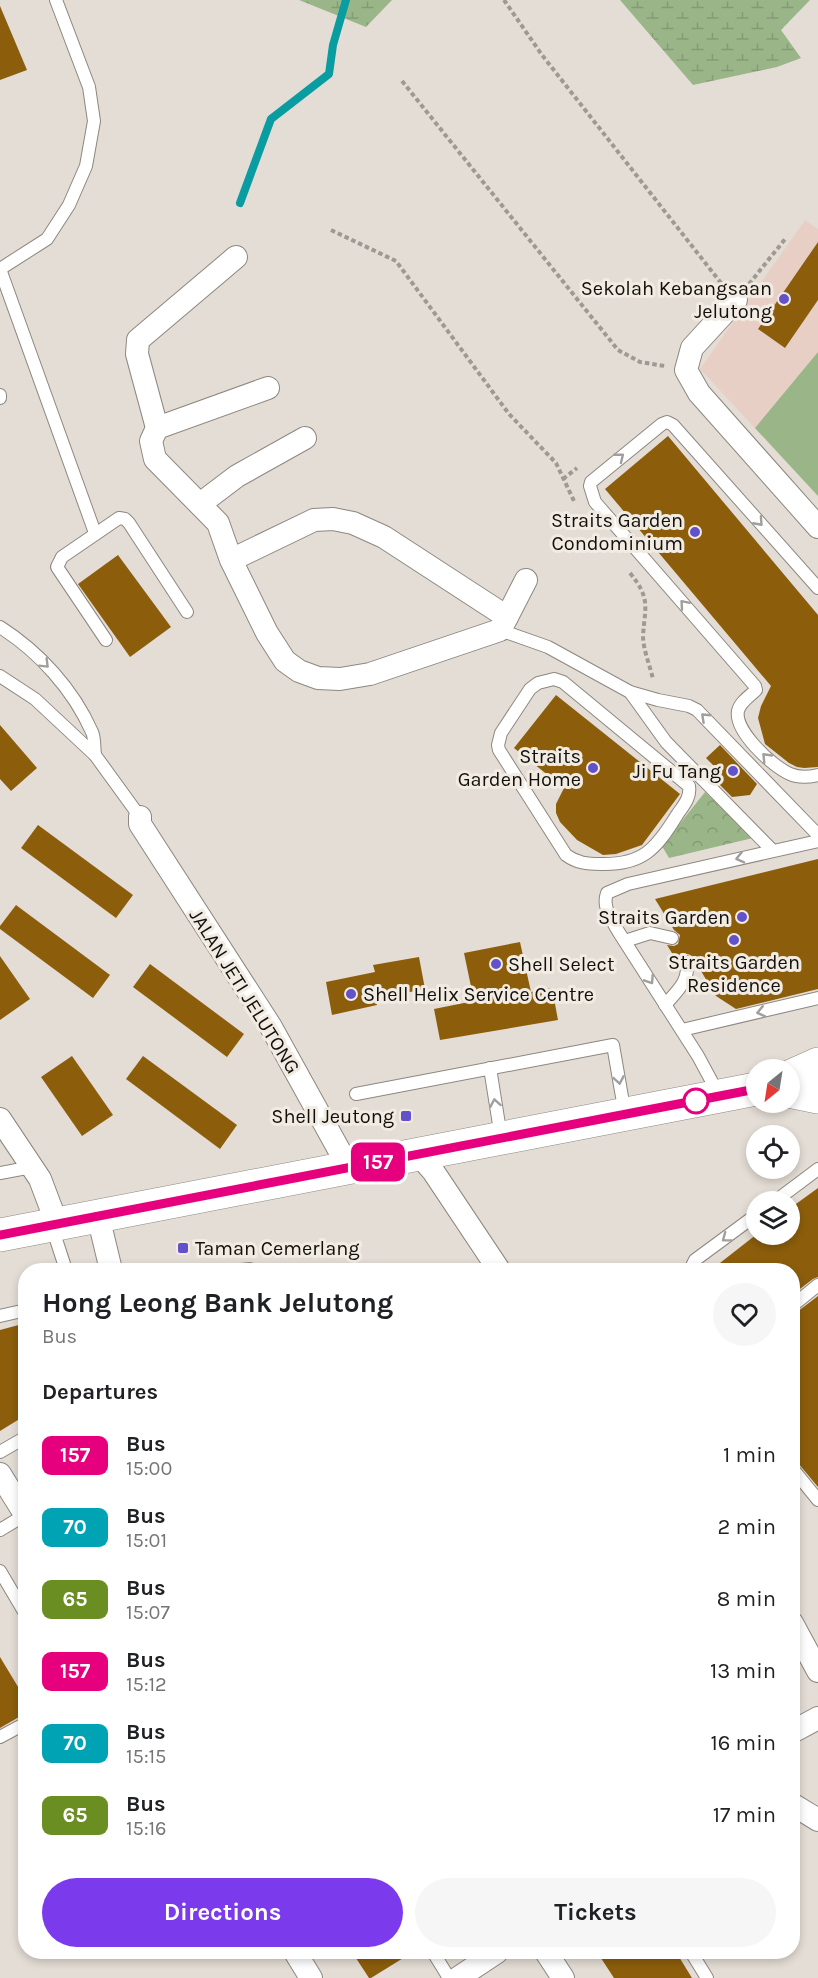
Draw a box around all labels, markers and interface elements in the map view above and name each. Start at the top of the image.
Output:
place label: Sekolah Kebangsaan Jelutong [581,277,772,323]
marker: Sekolah Kebangsaan Jelutong [777,292,791,306]
one-way arrow [613,454,624,465]
place label: Straits Garden Condominium [551,509,683,555]
one-way arrow [752,515,763,526]
marker: Straits Garden Condominium [688,525,702,539]
one-way arrow [680,601,691,611]
one-way arrow [38,656,49,667]
one-way arrow [701,713,711,724]
place label: Straits Garden Home [458,745,581,791]
one-way arrow [762,753,773,763]
place label: Ji Fu Tang [633,760,721,783]
marker: Straits Garden Home [586,761,600,775]
marker: Ji Fu Tang [726,764,740,778]
one-way arrow [736,850,746,863]
street label: JALAN JETI JELUTONG [185,905,305,1078]
place label: Straits Garden [598,906,730,929]
marker: Straits Garden [735,910,749,924]
marker: Straits Garden Residence [727,933,741,947]
place label: Straits Garden Residence [668,951,800,997]
place label: Shell Select [508,953,615,976]
marker: Shell Select [489,957,503,971]
one-way arrow [642,974,654,984]
place label: Shell Helix Service Centre [363,983,594,1006]
marker: Shell Helix Service Centre [344,987,358,1001]
one-way arrow [756,1004,766,1017]
north arrow [746,1059,800,1113]
map controls [746,1059,800,1245]
one-way arrow [612,1074,625,1084]
unlabelled marker [683,1088,709,1114]
one-way arrow [490,1099,502,1108]
place label: Shell Jeutong [271,1105,394,1128]
marker: Shell Jeutong [399,1109,413,1123]
button: locate [746,1125,800,1179]
line badge: 157 [344,1142,412,1182]
text: 157 [363,1150,393,1174]
button: layers [746,1191,800,1245]
one-way arrow [721,1230,732,1241]
place label: Taman Cemerlang [195,1237,360,1260]
marker: Taman Cemerlang [176,1241,190,1255]
button: heart [713,1283,776,1346]
text: Hong Leong Bank Jelutong [42,1286,393,1319]
text: Bus [42,1325,77,1348]
text: Departures [42,1379,158,1405]
text: Bus [126,1431,166,1457]
text: 1 min [723,1442,776,1468]
text: 157 [60,1443,90,1467]
text: 15:00 [126,1457,172,1480]
text: Bus [126,1503,166,1529]
text: 2 min [718,1514,776,1540]
text: 70 [63,1515,87,1539]
text: 15:01 [126,1529,167,1552]
text: Bus [126,1575,166,1601]
text: 8 min [717,1586,776,1612]
text: 65 [63,1587,87,1611]
text: 15:07 [126,1601,170,1624]
text: Bus [126,1647,166,1673]
text: 13 min [710,1658,776,1684]
text: 157 [60,1659,90,1683]
text: 15:12 [126,1673,167,1696]
text: Bus [126,1719,166,1745]
text: 16 min [710,1730,776,1756]
text: 70 [63,1731,87,1755]
text: 15:15 [126,1745,166,1768]
text: Bus [126,1791,166,1817]
text: 17 min [713,1802,776,1828]
text: 65 [63,1803,87,1827]
text: 15:16 [126,1817,167,1840]
button: Directions [42,1878,403,1947]
button: Tickets [415,1878,776,1947]

